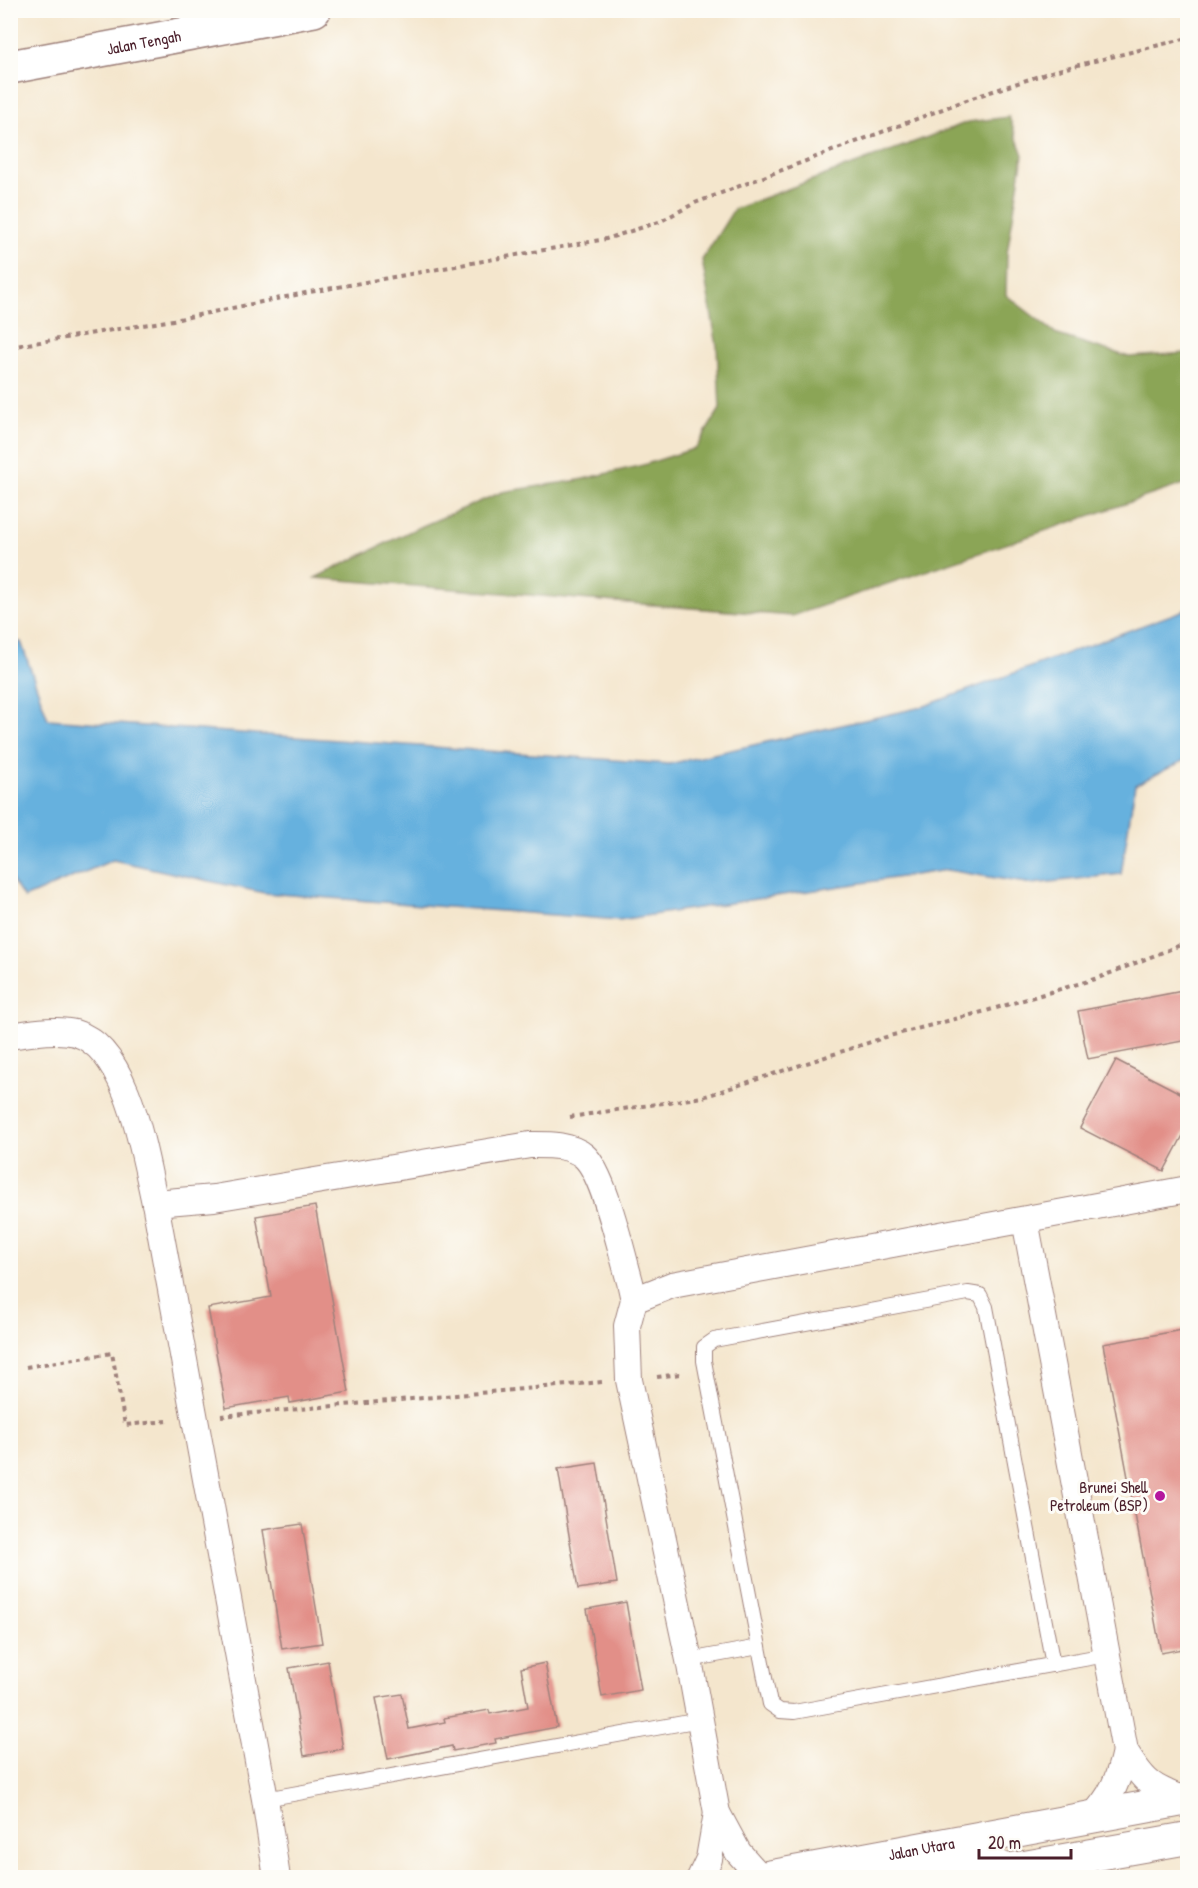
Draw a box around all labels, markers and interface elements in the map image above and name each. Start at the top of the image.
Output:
street label: Jalan Tengah [105,24,183,60]
place label: Brunei Shell Petroleum (BSP) [1050,1476,1148,1516]
marker: Brunei Shell Petroleum (BSP) [1153,1489,1167,1503]
scale bar [979,1822,1070,1860]
text: 20 m [988,1830,1021,1855]
street label: Jalan Utara [886,1832,956,1865]

